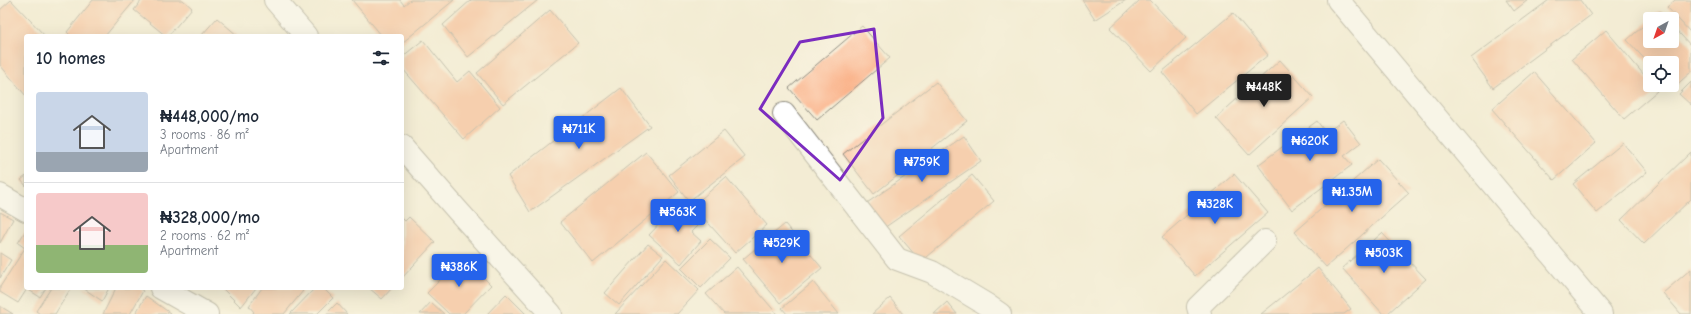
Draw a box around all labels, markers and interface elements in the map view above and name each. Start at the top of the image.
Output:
north arrow [1643,12,1679,48]
map controls [1643,12,1679,92]
icon: filters [370,47,392,69]
text: 10 homes [36,49,105,68]
button: locate [1643,56,1679,92]
pin: ₦448K [1236,74,1292,108]
text: ₦448K [1246,79,1282,94]
text: ₦448,000/mo [160,107,259,126]
icon: home [68,108,116,156]
pin: ₦711K [551,116,607,150]
text: ₦711K [563,121,595,136]
text: 3 rooms · 86 m² [160,127,249,142]
pin: ₦620K [1282,128,1338,162]
text: ₦620K [1291,133,1329,148]
text: Apartment [160,142,218,157]
pin: ₦759K [894,149,950,183]
text: ₦759K [904,154,940,169]
pin: ₦1.35M [1319,179,1385,213]
text: ₦1.35M [1332,184,1372,199]
pin: ₦328K [1187,191,1243,225]
text: ₦328K [1197,196,1233,211]
pin: ₦563K [650,199,706,233]
text: ₦563K [660,204,696,219]
text: ₦328,000/mo [160,208,260,227]
icon: home [68,209,116,257]
text: 2 rooms · 62 m² [160,228,249,243]
pin: ₦529K [754,230,810,264]
text: ₦529K [764,235,800,250]
pin: ₦503K [1356,240,1412,274]
text: Apartment [160,243,218,258]
text: ₦503K [1365,245,1403,260]
pin: ₦386K [431,254,487,288]
text: ₦386K [441,259,477,274]

